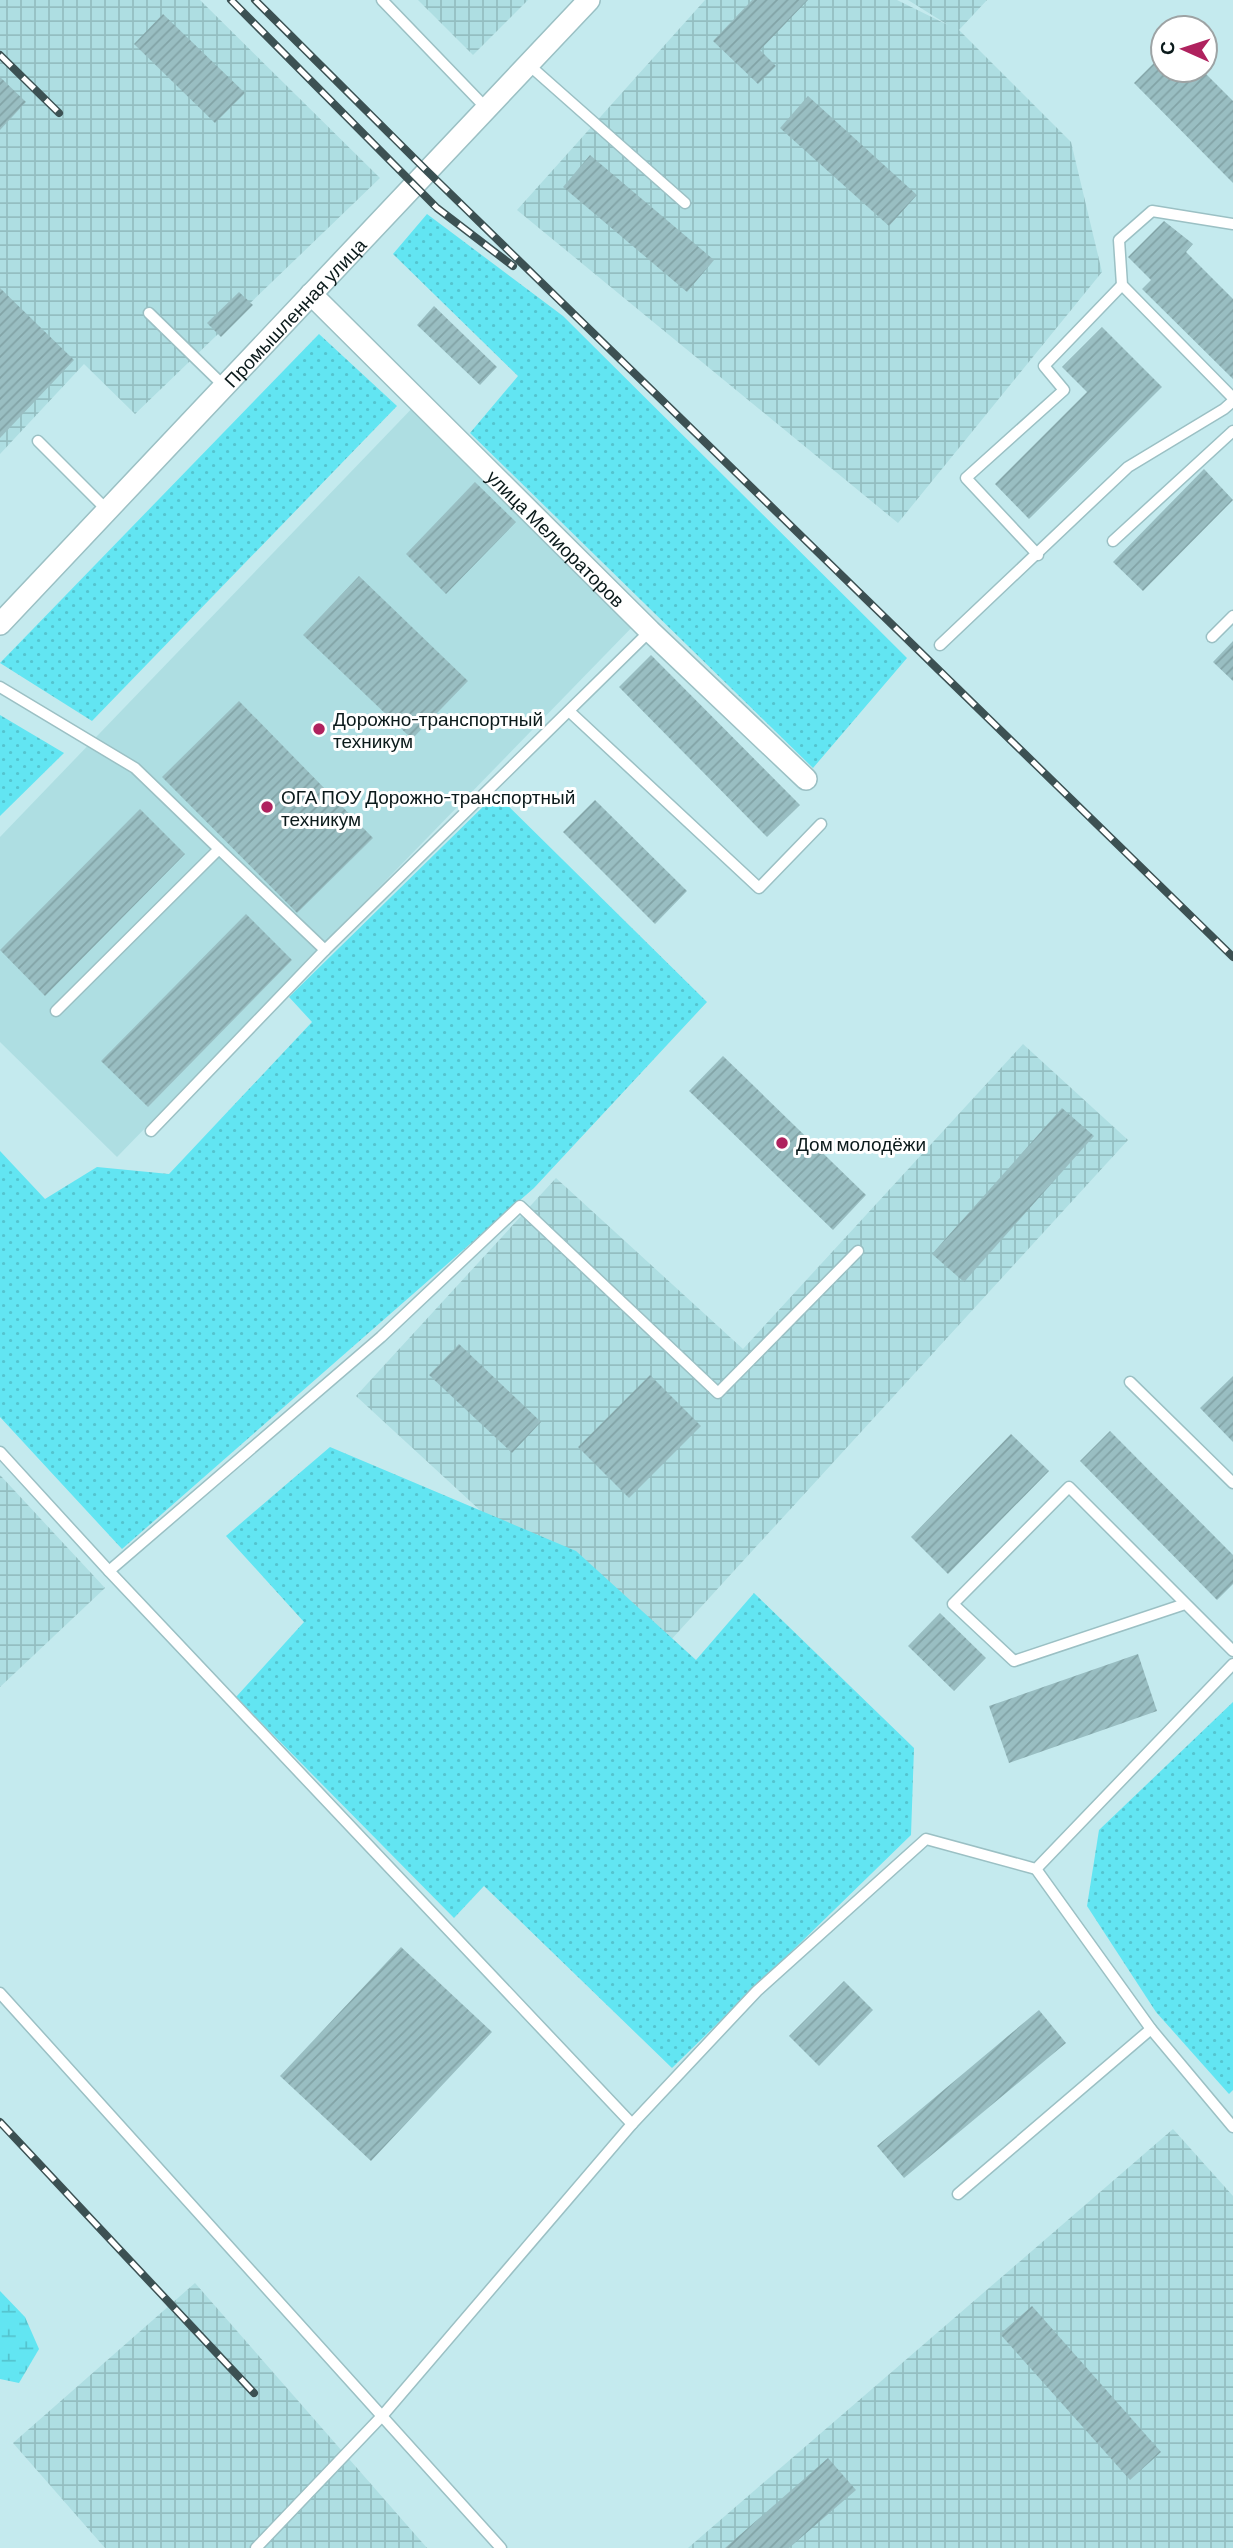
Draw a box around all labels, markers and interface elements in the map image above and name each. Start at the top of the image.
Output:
north arrow [1149,14,1219,84]
text: С [1155,40,1178,56]
street label: Промышленная улица [219,232,371,391]
street label: улица Мелиораторов [483,464,630,611]
place label: Дорожно-транспортный техникум [333,707,543,752]
marker: Дорожно-транспортный техникум [311,721,327,737]
place label: ОГА ПОУ Дорожно-транспортный техникум [281,785,575,830]
marker: ОГА ПОУ Дорожно-транспортный техникум [259,799,275,815]
place label: Дом молодёжи [796,1132,926,1155]
marker: Дом молодёжи [774,1135,790,1151]

